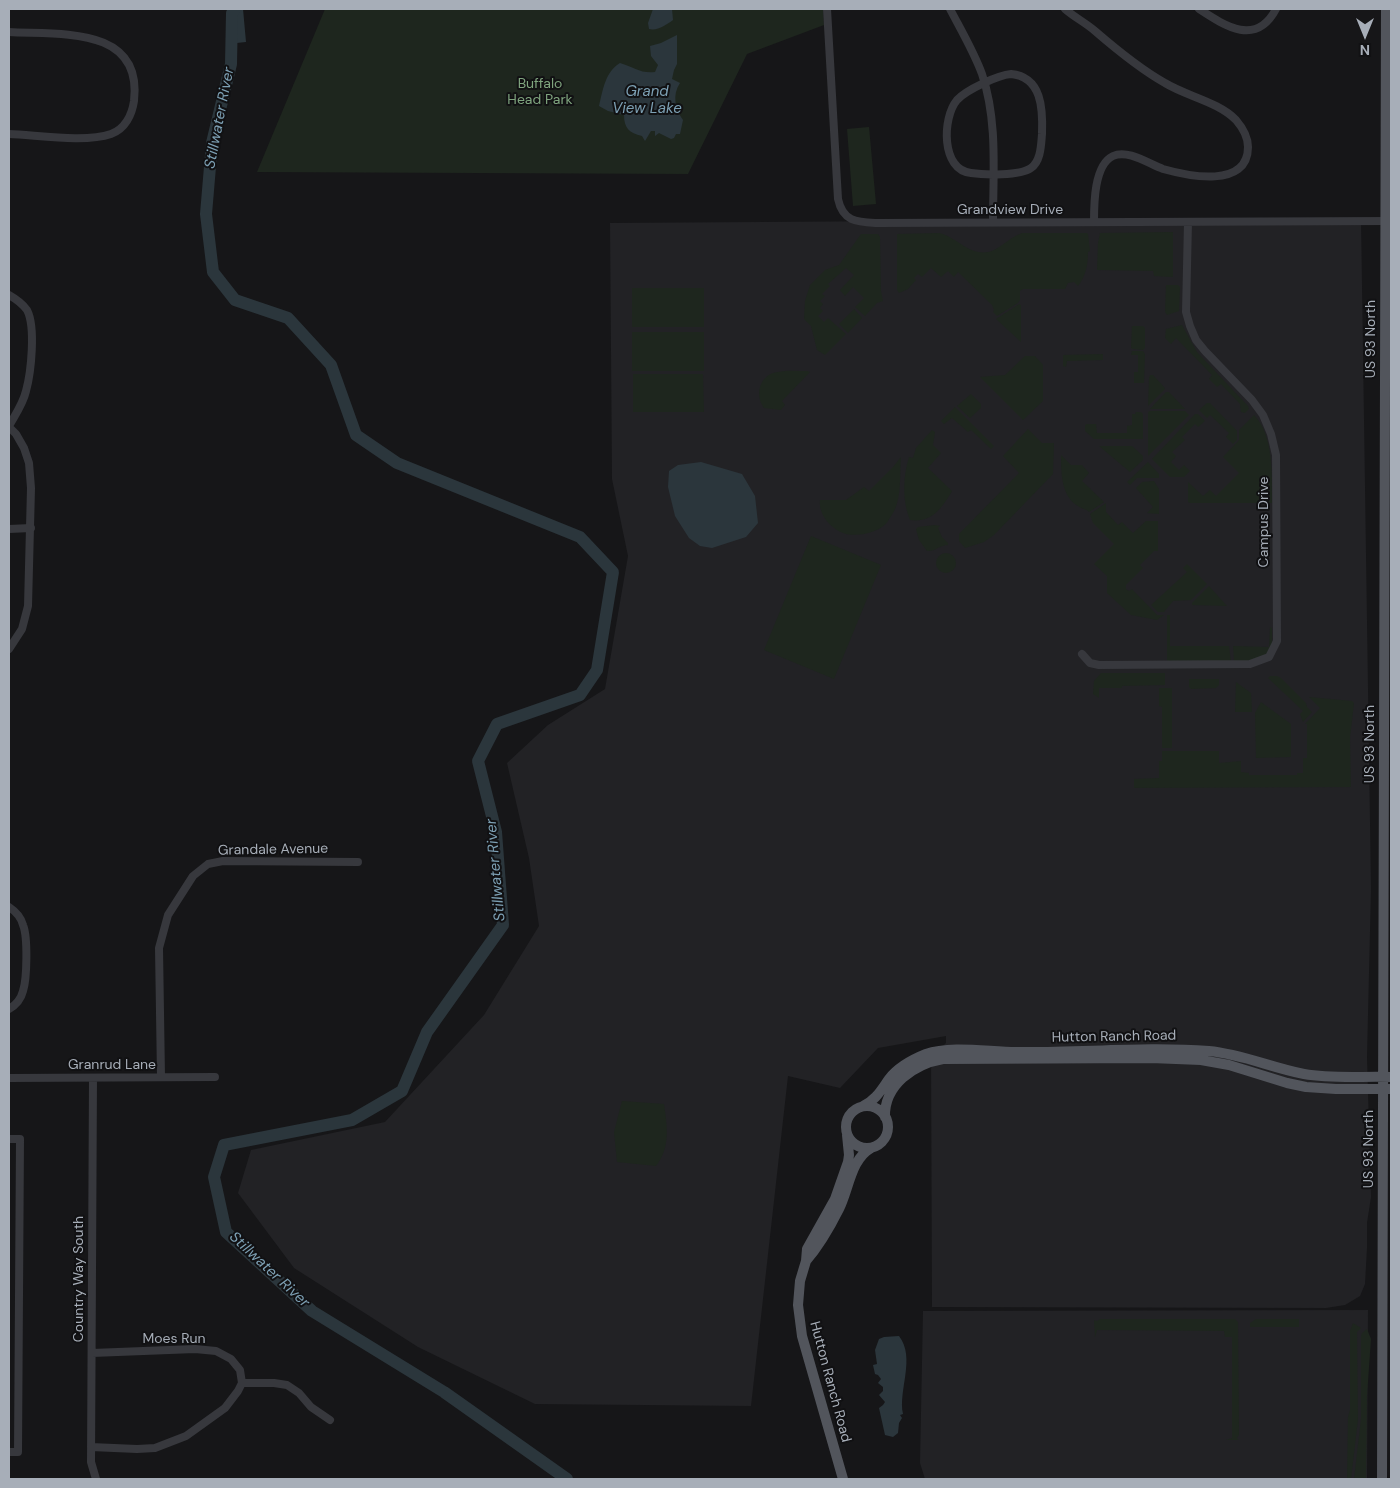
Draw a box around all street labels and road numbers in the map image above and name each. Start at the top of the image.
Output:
street label: Grandview Drive [957,202,1063,218]
street label: US 93 North [1363,300,1379,378]
street label: Campus Drive [1256,477,1272,567]
street label: US 93 North [1362,705,1378,783]
street label: Grandale Avenue [218,841,328,859]
street label: Hutton Ranch Road [1052,1028,1176,1046]
street label: Granrud Lane [68,1057,156,1073]
street label: US 93 North [1361,1110,1377,1188]
street label: Country Way South [71,1216,87,1342]
street label: Hutton Ranch Road [806,1320,854,1444]
street label: Moes Run [142,1331,206,1347]

